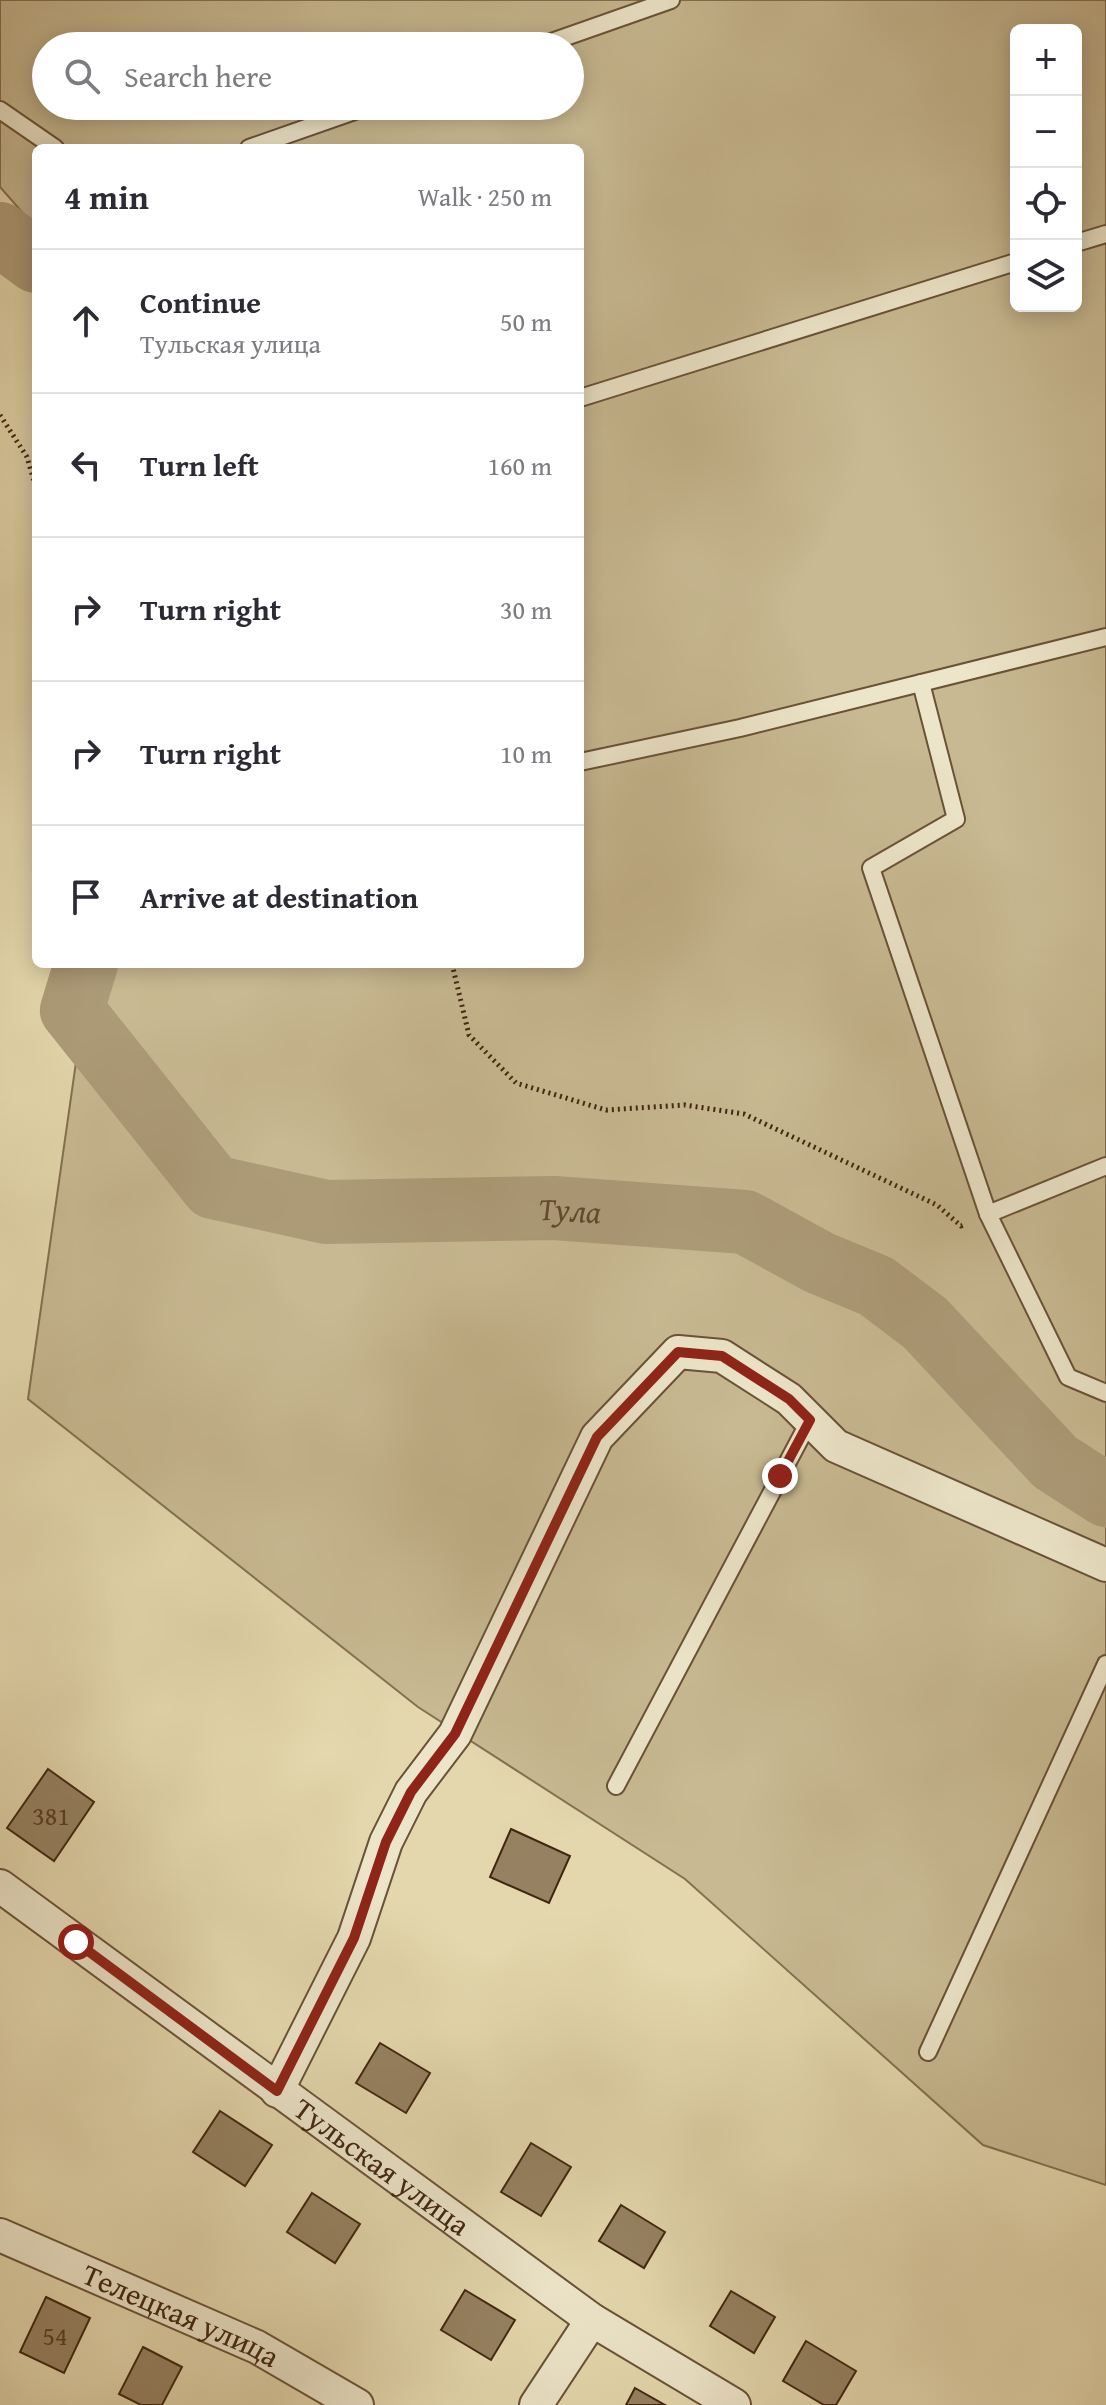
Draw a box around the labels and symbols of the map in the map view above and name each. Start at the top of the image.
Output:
water label: Тула [538,1184,603,1235]
route end [762,1458,798,1494]
house number: 381 [32,1796,70,1835]
route start [58,1924,94,1960]
street label: Тульская улица [285,2087,480,2246]
street label: Телецкая улица [76,2252,289,2378]
house number: 54 [42,2316,68,2355]

